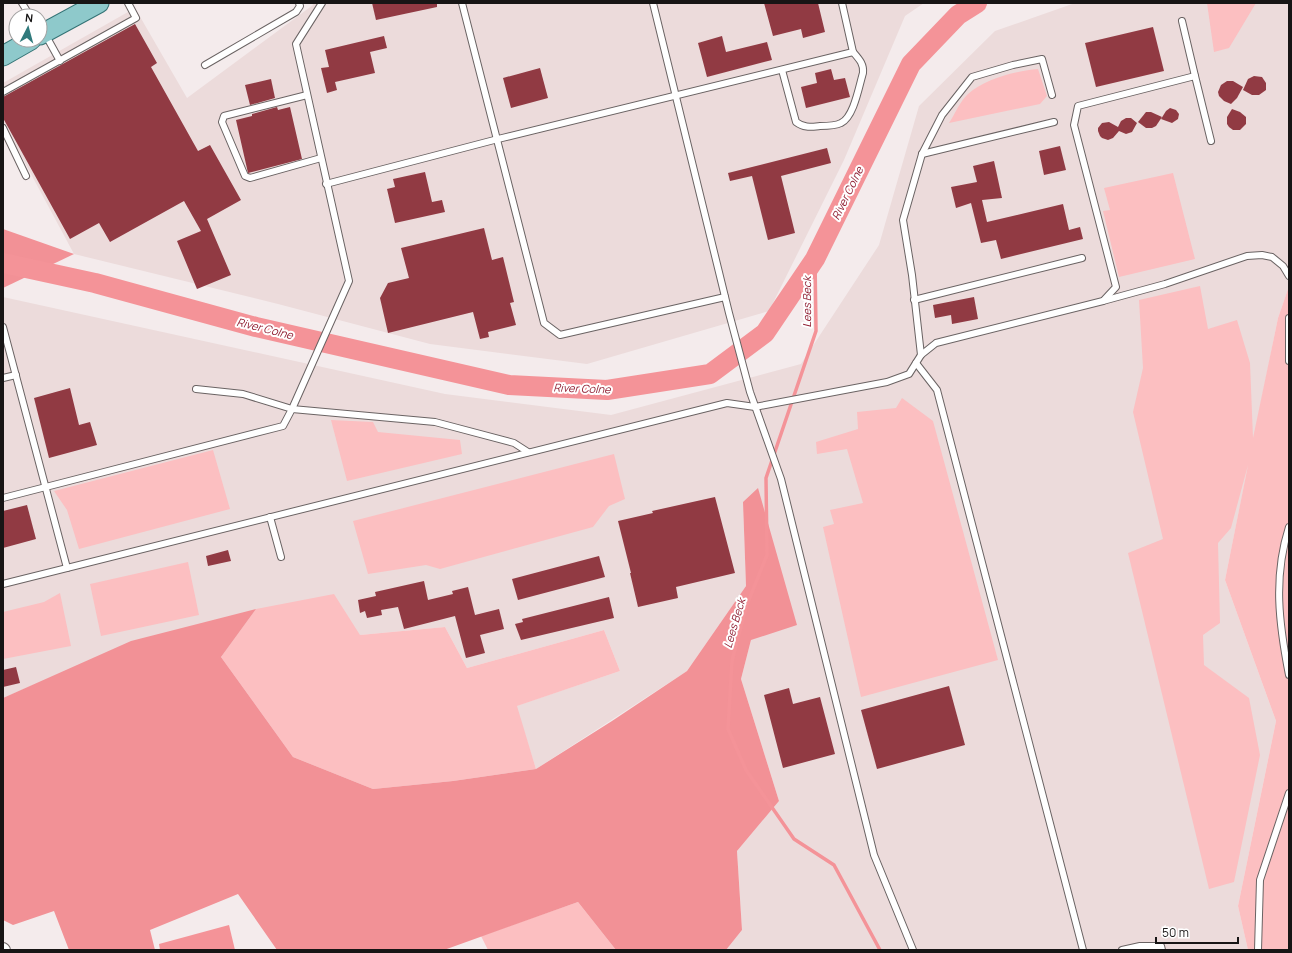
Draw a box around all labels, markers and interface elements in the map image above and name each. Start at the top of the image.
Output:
north arrow [8,8,48,48]
text: N [24,10,34,25]
water label: River Colne [828,163,867,222]
water label: Lees Beck [799,275,814,328]
water label: River Colne [235,314,295,342]
water label: River Colne [553,380,611,397]
water label: Lees Beck [720,595,749,650]
scale bar [1156,919,1238,945]
text: 50 m [1162,924,1189,941]

